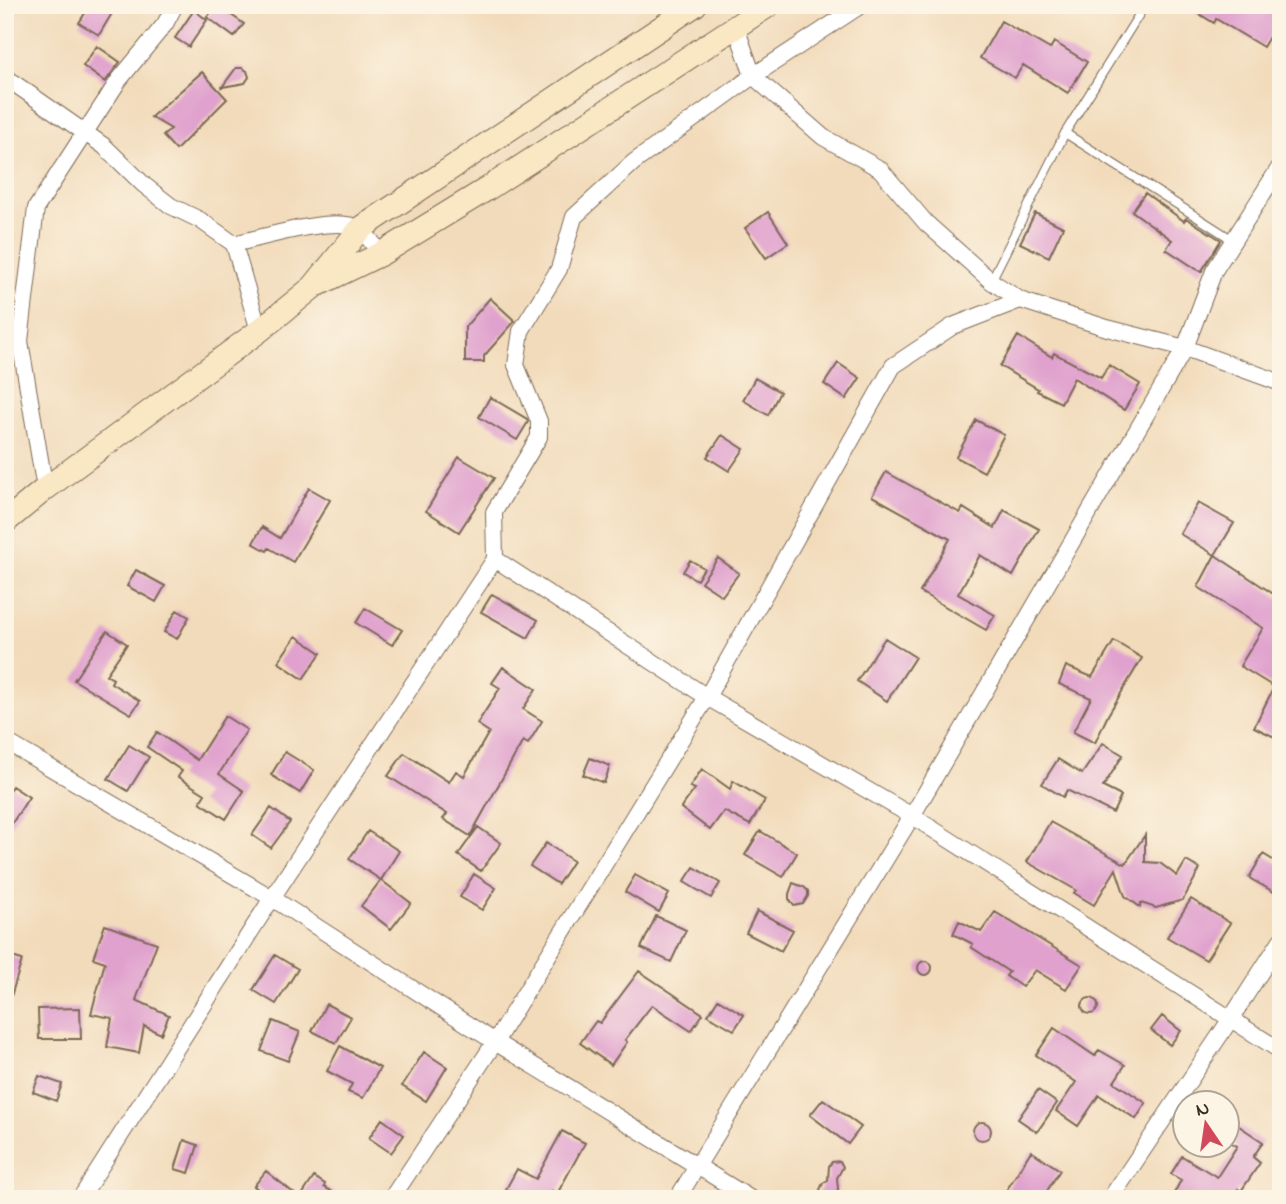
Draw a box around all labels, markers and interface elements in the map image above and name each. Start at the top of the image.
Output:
north arrow [1170,1088,1240,1158]
text: N [1193,1095,1212,1124]

